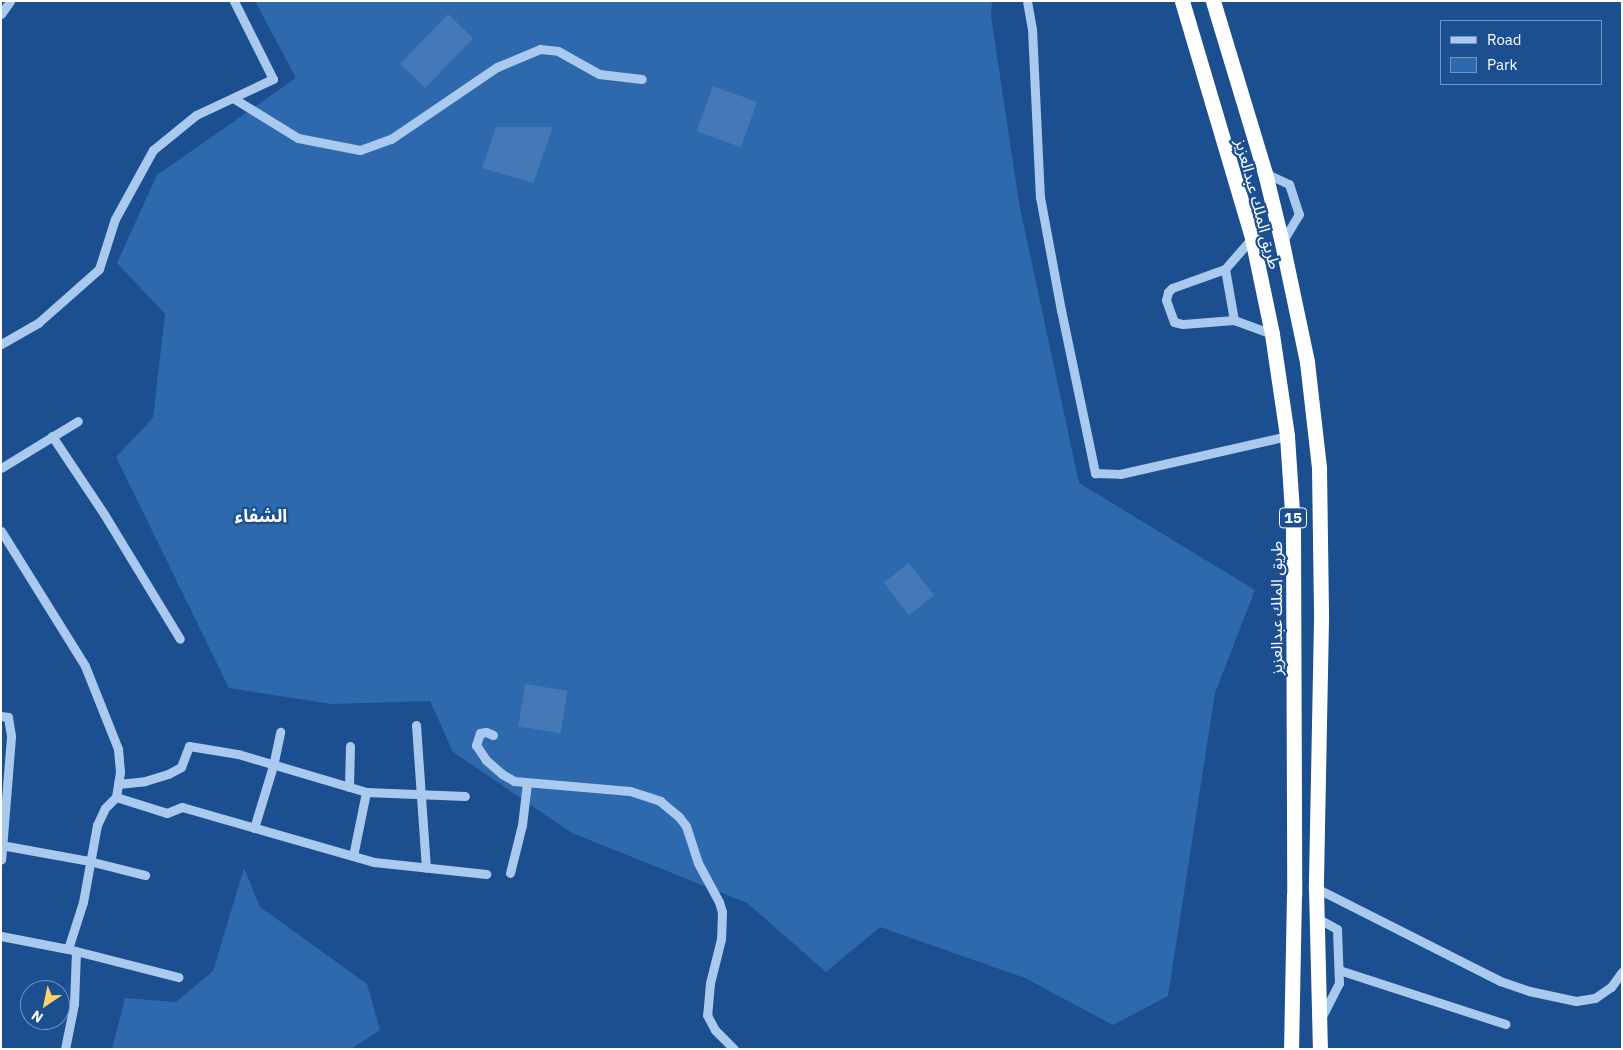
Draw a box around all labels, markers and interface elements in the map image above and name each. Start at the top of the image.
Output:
legend [1440,20,1603,85]
text: Road [1487,30,1522,49]
text: Park [1487,55,1517,74]
street label: طريق الملك عبدالعزيز [1231,137,1285,271]
district label: الشفاء [235,505,287,527]
road number: 15 [1278,506,1308,530]
street label: طريق الملك عبدالعزيز [1266,541,1286,675]
north arrow [20,980,70,1030]
text: N [28,1006,46,1027]

